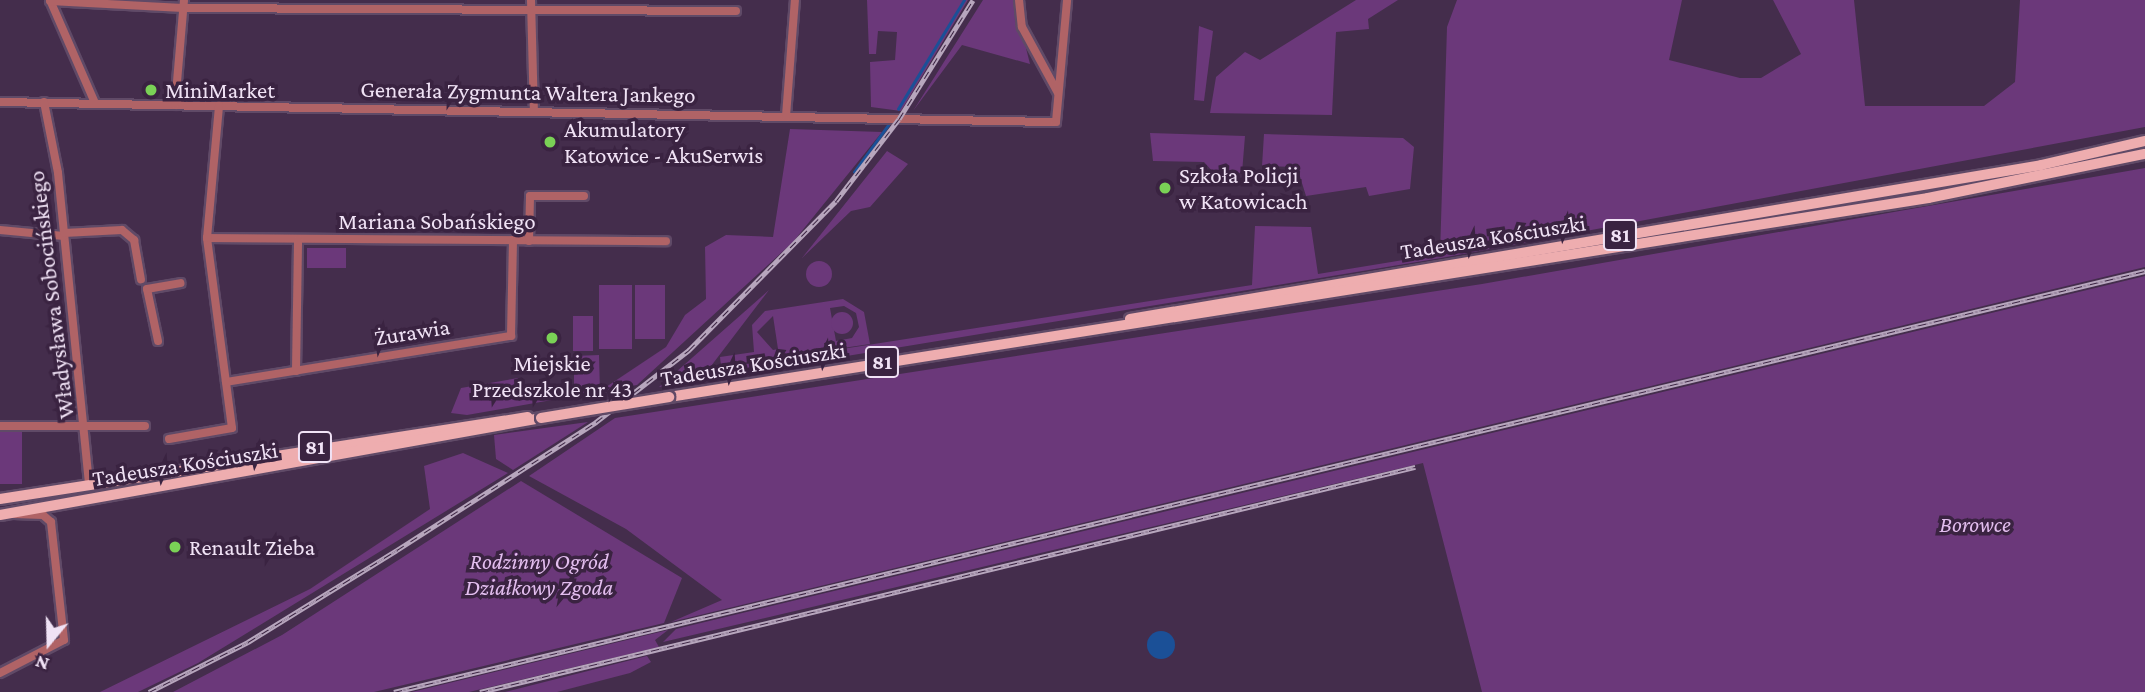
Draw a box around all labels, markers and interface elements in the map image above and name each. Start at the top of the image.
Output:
street label: Generała Zygmunta Waltera Jankego [360,75,696,109]
place label: MiniMarket [165,76,275,104]
marker: MiniMarket [143,82,159,98]
place label: Akumulatory Katowice - AkuSerwis [564,115,763,169]
marker: Akumulatory Katowice - AkuSerwis [542,134,558,150]
place label: Szkoła Policji w Katowicach [1179,161,1308,215]
street label: Władysława Sobocińskiego [22,169,80,421]
marker: Szkoła Policji w Katowicach [1157,180,1173,196]
street label: Mariana Sobańskiego [338,207,536,235]
street label: Tadeusza Kościuszki [1398,209,1588,265]
road number: 81 [1602,218,1638,252]
street label: Żurawia [372,312,452,352]
marker: Miejskie Przedszkole nr 43 [544,330,560,346]
street label: Tadeusza Kościuszki [658,336,848,392]
road number: 81 [864,344,900,380]
place label: Miejskie Przedszkole nr 43 [472,349,632,403]
road number: 81 [298,430,332,464]
street label: Tadeusza Kościuszki [90,436,280,492]
park label: Borowce [1939,510,2011,538]
place label: Renault Zieba [189,533,315,561]
marker: Renault Zieba [167,539,183,555]
park label: Rodzinny Ogród Działkowy Zgoda [465,547,613,601]
north arrow [14,608,84,678]
text: N [32,651,52,675]

